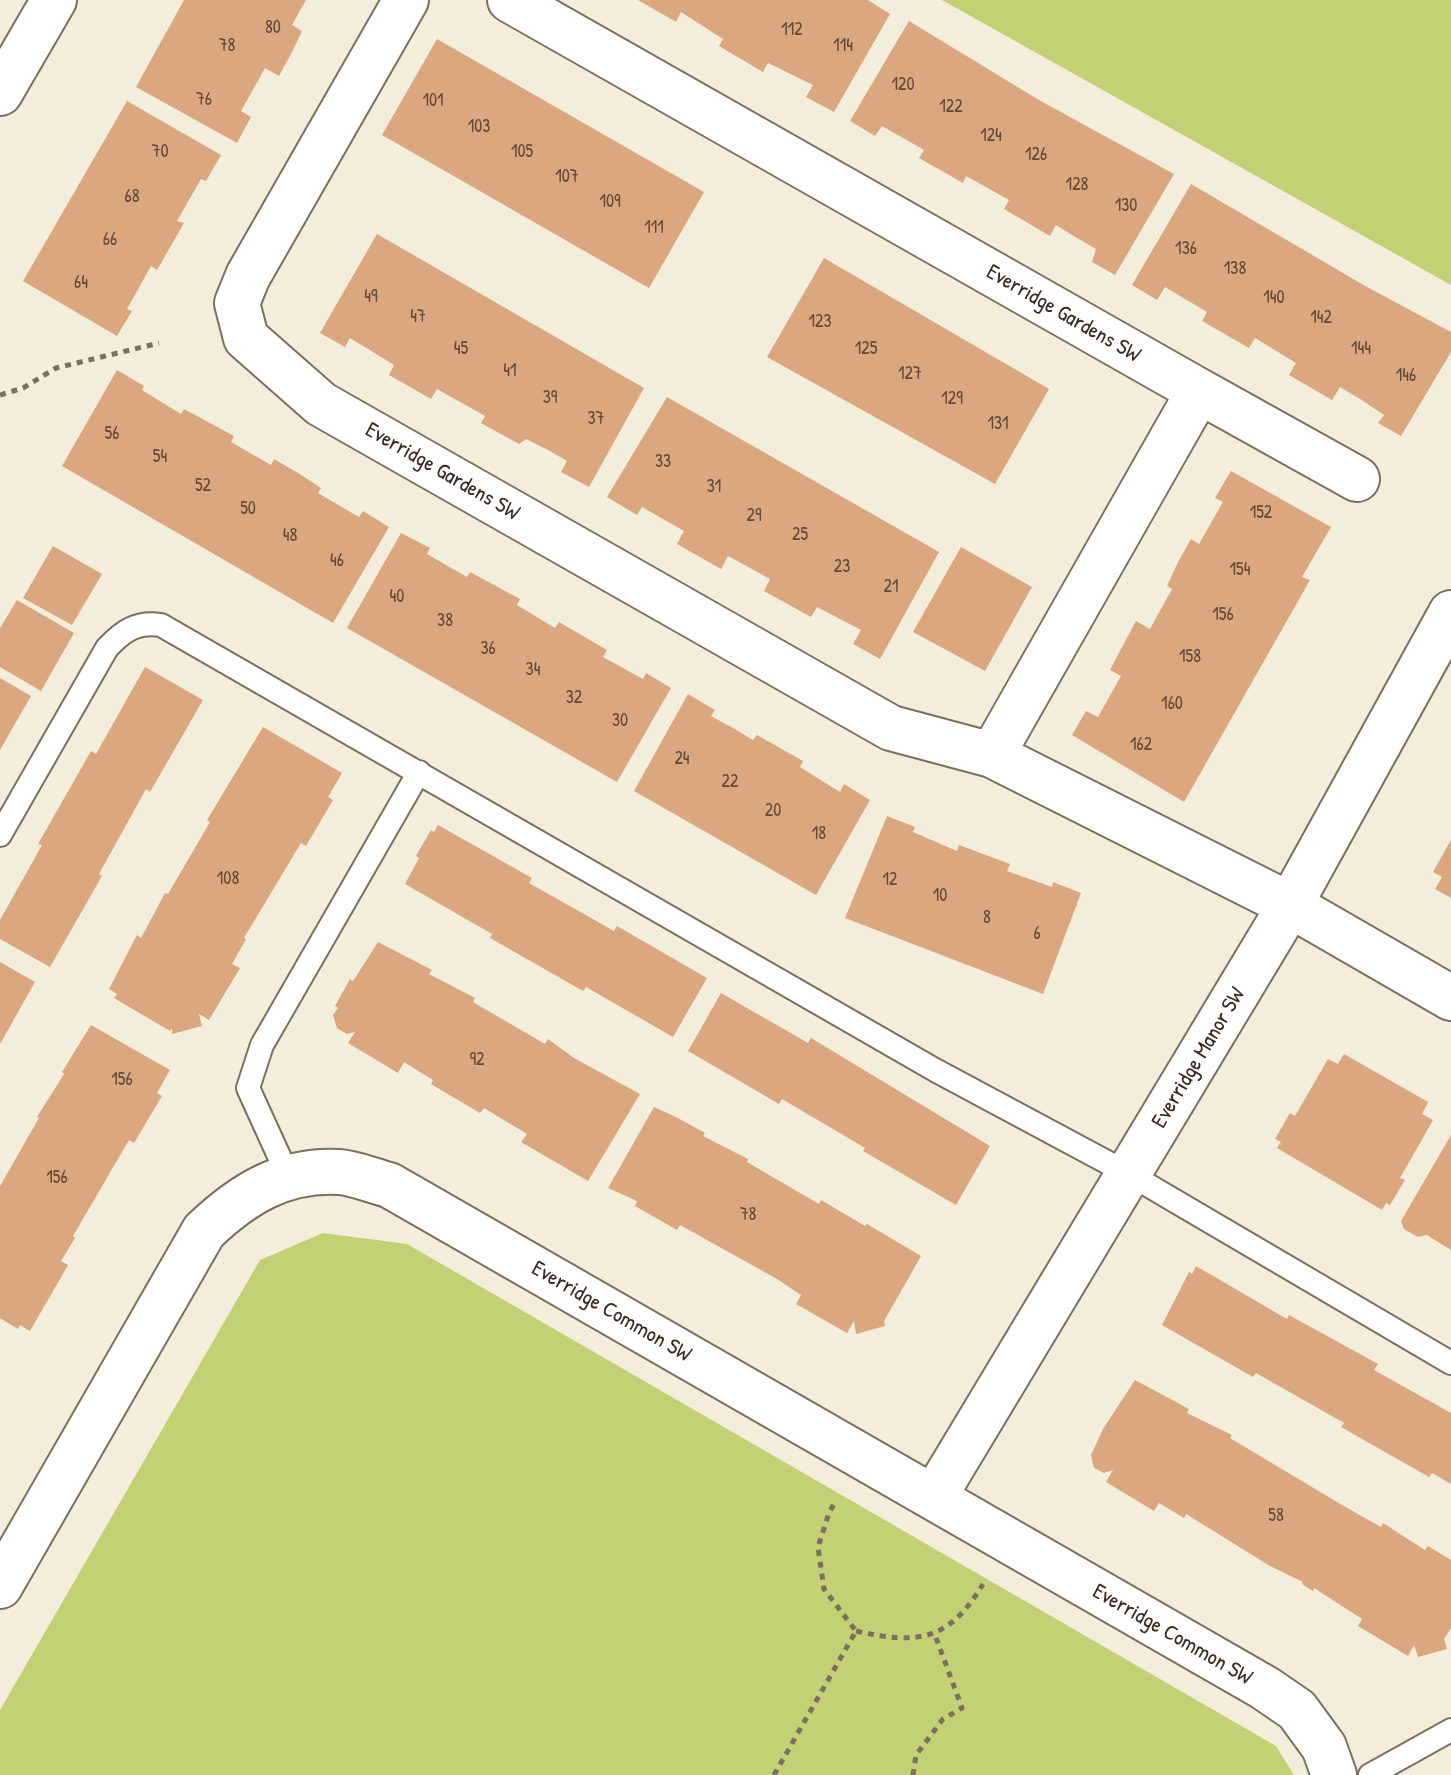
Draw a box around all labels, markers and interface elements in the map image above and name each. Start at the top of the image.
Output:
house number: 80 [265,17,281,39]
house number: 112 [781,19,803,41]
house number: 78 [219,35,235,57]
house number: 114 [833,35,853,57]
house number: 120 [891,74,915,96]
house number: 76 [196,89,212,111]
house number: 101 [422,90,444,112]
house number: 122 [939,96,963,118]
house number: 103 [468,116,490,138]
house number: 124 [980,125,1002,147]
house number: 70 [152,141,168,163]
house number: 105 [511,141,533,163]
house number: 126 [1025,144,1047,166]
house number: 107 [555,166,579,188]
house number: 128 [1066,174,1088,196]
house number: 68 [125,186,139,208]
house number: 109 [599,191,621,213]
house number: 130 [1115,195,1137,217]
house number: 111 [644,217,664,239]
house number: 66 [103,229,117,251]
house number: 136 [1175,238,1197,260]
house number: 138 [1224,258,1246,280]
street label: Everridge Gardens SW [981,259,1145,369]
house number: 64 [74,272,88,294]
house number: 49 [364,286,378,308]
house number: 140 [1263,287,1285,309]
house number: 47 [410,306,426,328]
house number: 142 [1310,307,1332,329]
house number: 123 [808,311,832,333]
house number: 45 [454,338,468,360]
house number: 125 [855,338,877,360]
house number: 144 [1351,338,1371,360]
house number: 41 [503,360,517,382]
house number: 127 [898,363,922,385]
house number: 146 [1396,365,1416,387]
house number: 39 [543,387,557,409]
house number: 129 [941,388,963,410]
house number: 37 [588,408,604,430]
house number: 131 [987,413,1009,435]
street label: Everridge Gardens SW [360,417,524,527]
house number: 56 [105,423,119,445]
house number: 54 [153,446,167,468]
house number: 33 [655,451,671,473]
house number: 52 [195,475,211,497]
house number: 31 [707,476,721,498]
house number: 50 [240,498,256,520]
house number: 152 [1250,502,1272,524]
house number: 29 [746,505,762,527]
house number: 25 [792,524,808,546]
house number: 48 [283,525,297,547]
house number: 46 [330,550,344,572]
house number: 23 [834,556,850,578]
house number: 154 [1230,559,1250,581]
house number: 21 [884,576,898,598]
house number: 40 [390,586,404,608]
house number: 156 [1212,604,1234,626]
house number: 38 [437,610,453,632]
house number: 36 [480,638,496,660]
house number: 158 [1179,646,1201,668]
house number: 34 [526,659,540,681]
house number: 32 [566,687,582,709]
house number: 160 [1161,693,1183,715]
house number: 30 [612,710,628,732]
house number: 162 [1130,734,1152,756]
house number: 24 [674,748,690,770]
house number: 22 [722,771,738,793]
house number: 20 [765,800,781,822]
house number: 18 [812,823,826,845]
house number: 108 [217,868,239,890]
house number: 12 [883,869,897,891]
house number: 10 [933,885,947,907]
house number: 8 [983,907,991,929]
house number: 6 [1033,923,1041,945]
street label: Everridge Manor SW [1147,983,1251,1133]
house number: 92 [469,1049,485,1071]
house number: 156 [111,1069,133,1091]
house number: 156 [46,1167,68,1189]
house number: 78 [740,1204,756,1226]
street label: Everridge Common SW [527,1256,695,1368]
house number: 58 [1268,1505,1284,1527]
street label: Everridge Common SW [1088,1579,1256,1691]

